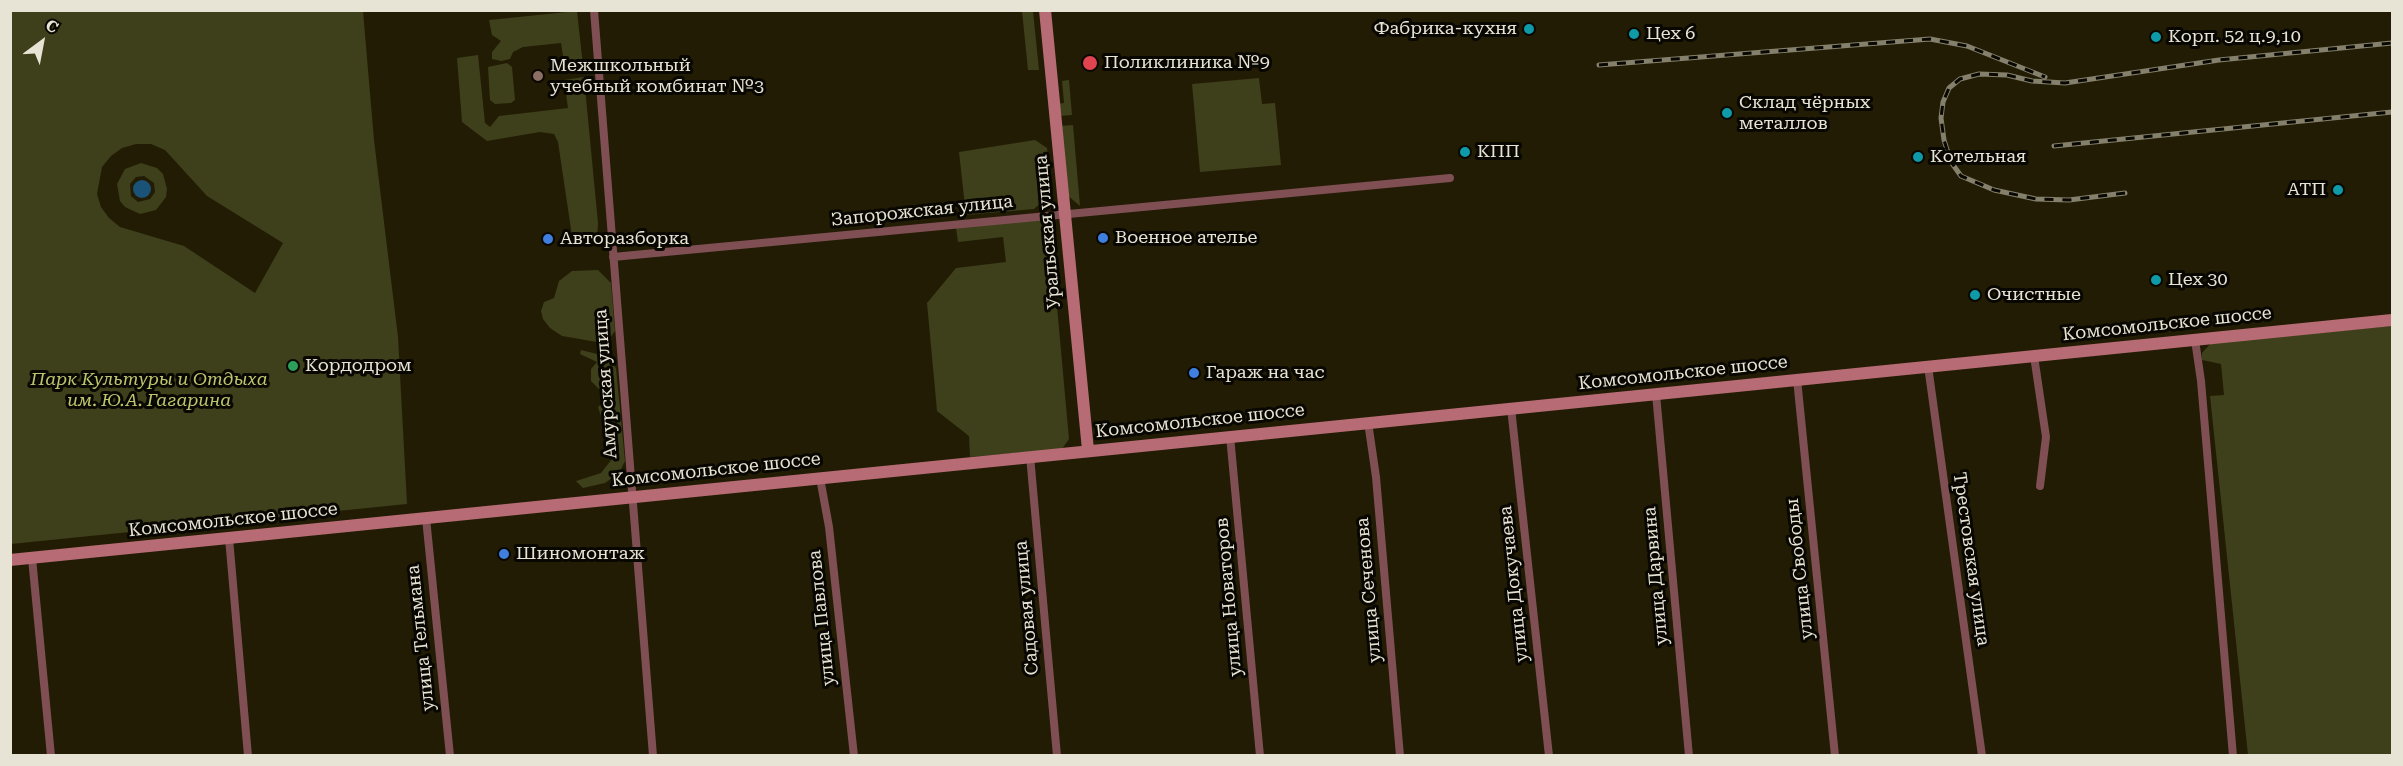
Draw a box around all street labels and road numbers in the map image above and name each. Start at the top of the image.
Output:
street label: Уральская улица [1031,154,1065,310]
street label: Запорожская улица [830,191,1014,231]
street label: Комсомольское шоссе [2061,302,2273,346]
street label: Амурская улица [590,308,622,460]
street label: Комсомольское шоссе [1577,351,1789,395]
street label: Комсомольское шоссе [1094,399,1306,443]
street label: Комсомольское шоссе [610,448,822,492]
street label: Трестовская улица [1948,471,1994,647]
street label: улица Свободы [1782,497,1818,641]
street label: Комсомольское шоссе [127,498,339,542]
street label: улица Докучаева [1495,505,1533,663]
street label: улица Дарвина [1639,506,1673,646]
street label: улица Сеченова [1352,516,1386,664]
street label: улица Новаторов [1211,517,1247,677]
street label: Садовая улица [1010,540,1044,676]
street label: улица Павлова [804,549,840,687]
street label: улица Тельмана [403,564,439,712]

